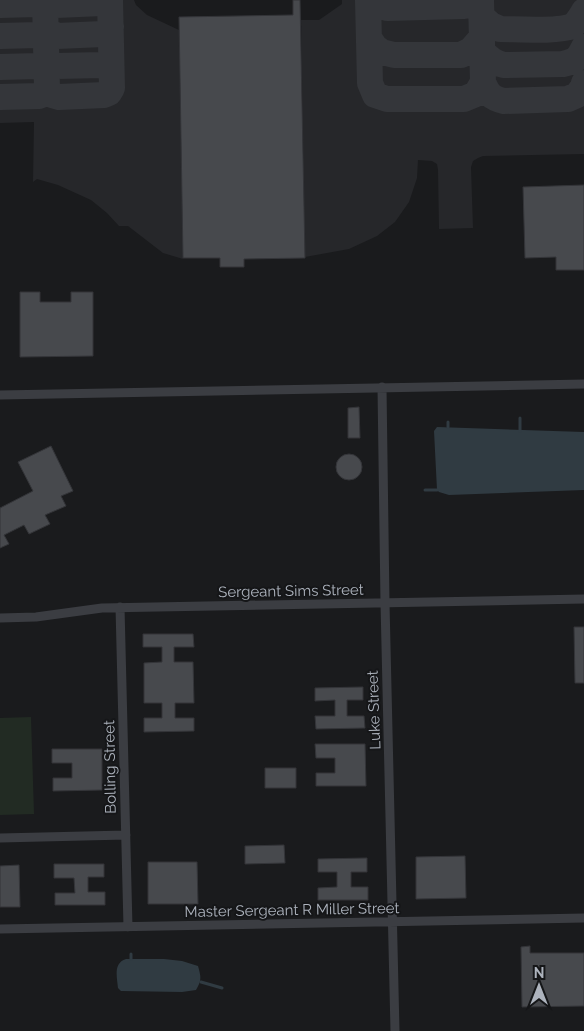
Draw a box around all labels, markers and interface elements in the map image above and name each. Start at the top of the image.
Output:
street label: Sergeant Sims Street [218,581,364,601]
street label: Luke Street [364,670,384,750]
street label: Bolling Street [100,720,120,814]
street label: Master Sergeant R Miller Street [184,899,400,921]
north arrow [514,961,564,1011]
text: N [534,965,544,981]

